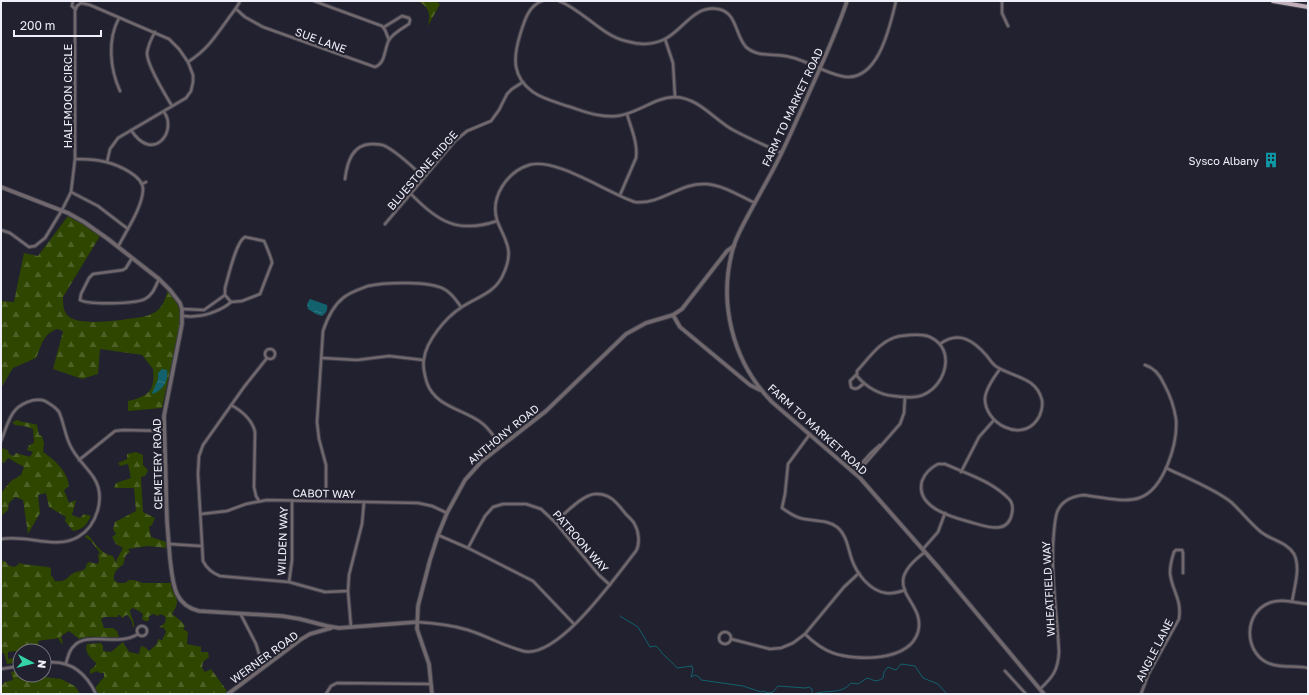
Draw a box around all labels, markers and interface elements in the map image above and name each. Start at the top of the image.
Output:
scale bar [14,12,101,38]
text: 200 m [20,18,55,33]
street label: SUE LANE [294,25,349,55]
street label: HALFMOON CIRCLE [61,44,74,148]
street label: FARM TO MARKET ROAD [759,45,825,168]
street label: BLUESTONE RIDGE [384,128,460,212]
building icon: Sysco Albany [1262,151,1280,169]
place label: Sysco Albany [1188,154,1259,167]
street label: FARM TO MARKET ROAD [766,381,871,477]
street label: ANTHONY ROAD [465,401,541,467]
street label: CEMETERY ROAD [150,418,164,510]
street label: CABOT WAY [293,486,355,500]
street label: WILDEN WAY [274,506,290,576]
street label: PATROON WAY [551,507,611,575]
street label: WHEATFIELD WAY [1039,541,1057,637]
street label: ANGLE LANE [1133,616,1175,683]
street label: WERNER ROAD [228,628,301,686]
north arrow [12,643,52,683]
text: N [35,659,49,669]

